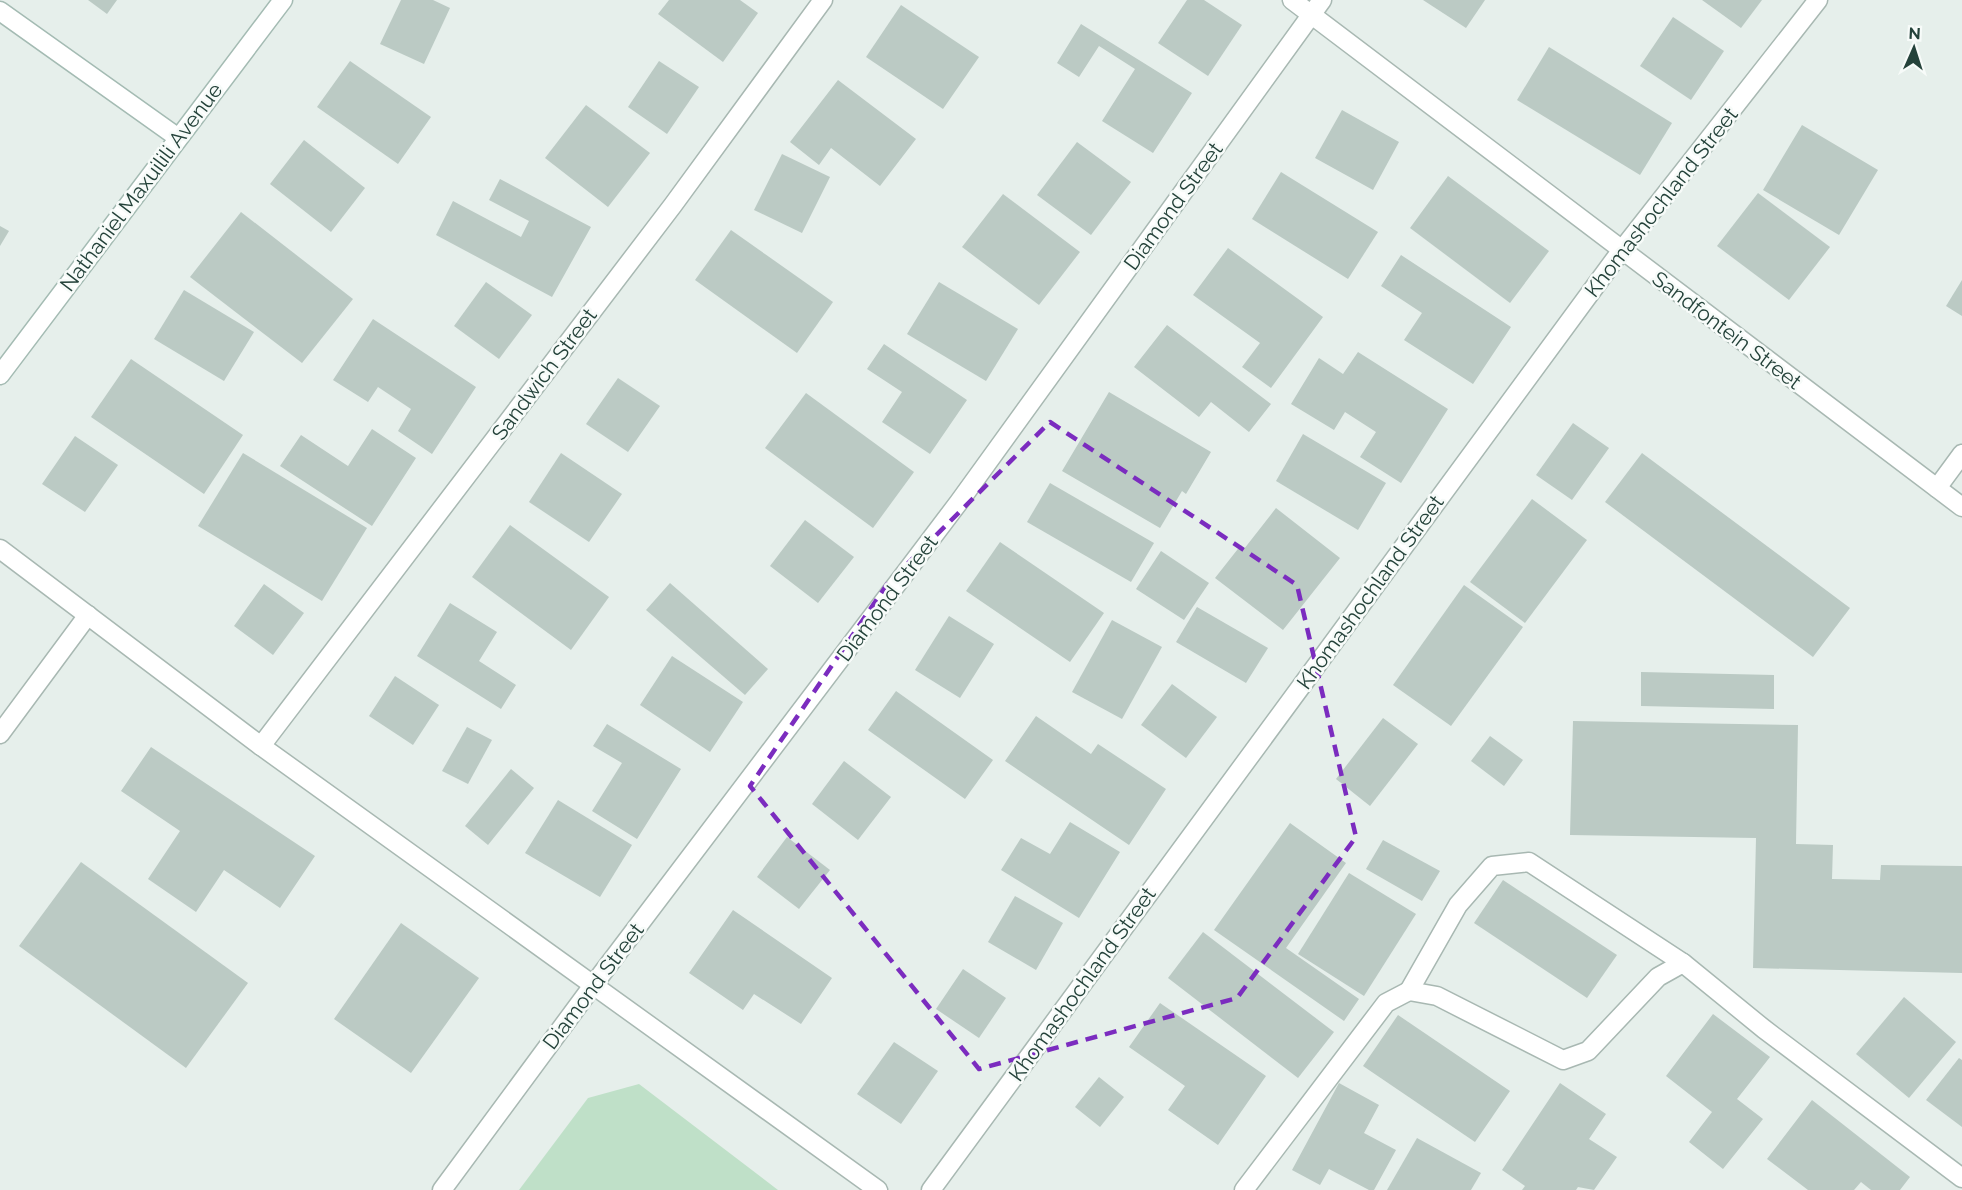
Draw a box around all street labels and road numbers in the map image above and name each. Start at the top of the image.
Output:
street label: Nathaniel Maxuilili Avenue [55,78,227,296]
street label: Khomashochland Street [1579,102,1743,302]
street label: Diamond Street [1118,137,1228,275]
street label: Sandfontein Street [1647,266,1807,394]
street label: Sandwich Street [486,303,602,445]
street label: Khomashochland Street [1291,490,1449,694]
street label: Diamond Street [831,530,943,666]
street label: Khomashochland Street [1003,882,1161,1086]
street label: Diamond Street [537,918,649,1054]

